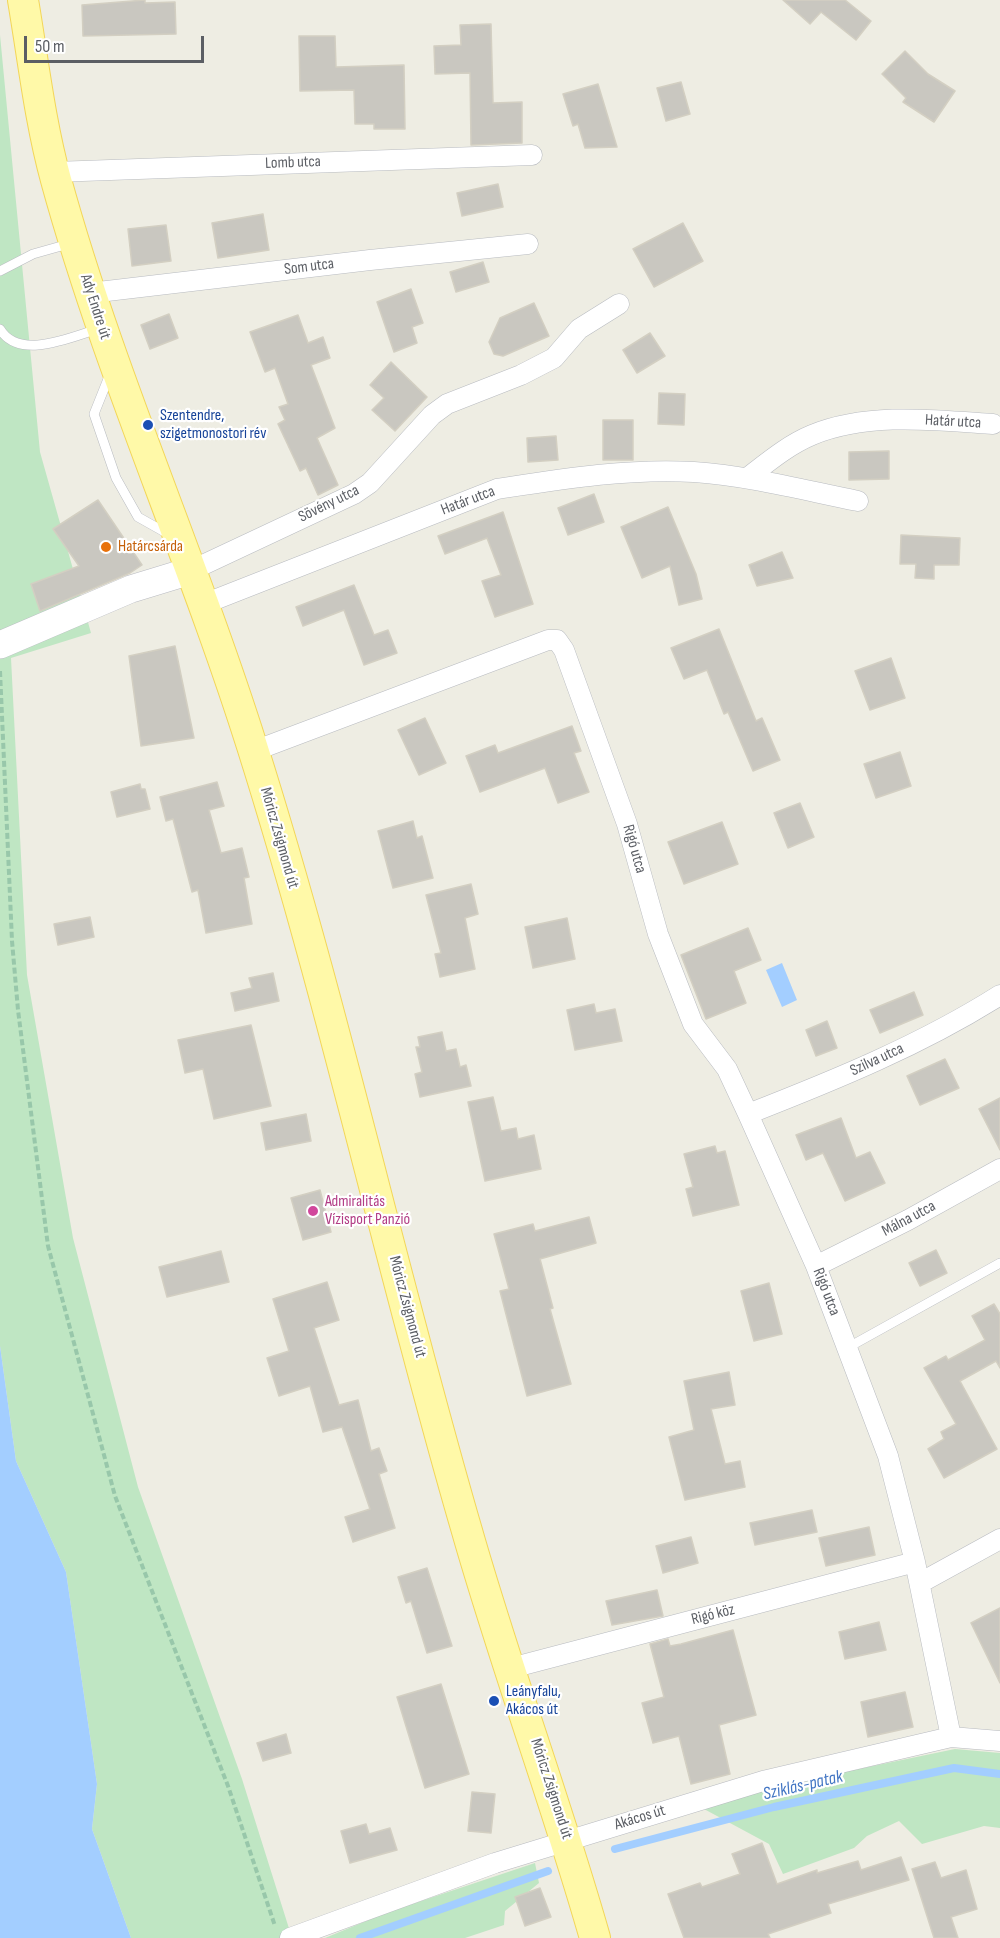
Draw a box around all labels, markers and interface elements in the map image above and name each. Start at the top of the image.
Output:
scale bar [27,24,207,62]
text: 50 m [35,36,65,57]
street label: Lomb utca [265,152,321,174]
street label: Som utca [283,254,335,280]
street label: Ady Endre út [76,272,114,342]
place label: Szentendre, szigetmonostori rév [160,406,266,444]
street label: Határ utca [924,411,982,433]
marker: Szentendre, szigetmonostori rév [141,418,155,432]
street label: Sövény utca [296,481,362,527]
street label: Határ utca [438,482,498,520]
place label: Határcsárda [118,537,183,557]
marker: Határcsárda [99,540,113,554]
street label: Móricz Zsigmond út [255,785,303,891]
street label: Rigó utca [618,822,650,876]
street label: Szilva utca [847,1039,907,1081]
place label: Admiralitás Vízisport Panzió [325,1192,410,1230]
street label: Málna utca [879,1197,939,1241]
marker: Admiralitás Vízisport Panzió [306,1204,320,1218]
street label: Móricz Zsigmond út [384,1254,430,1360]
street label: Rigó utca [808,1265,844,1319]
street label: Rigó köz [689,1600,737,1630]
place label: Leányfalu, Akácos út [506,1682,561,1720]
marker: Leányfalu, Akácos út [487,1694,501,1708]
street label: Móricz Zsigmond út [526,1736,576,1842]
water label: Sziklás-patak [761,1766,845,1806]
street label: Akácos út [612,1801,668,1835]

